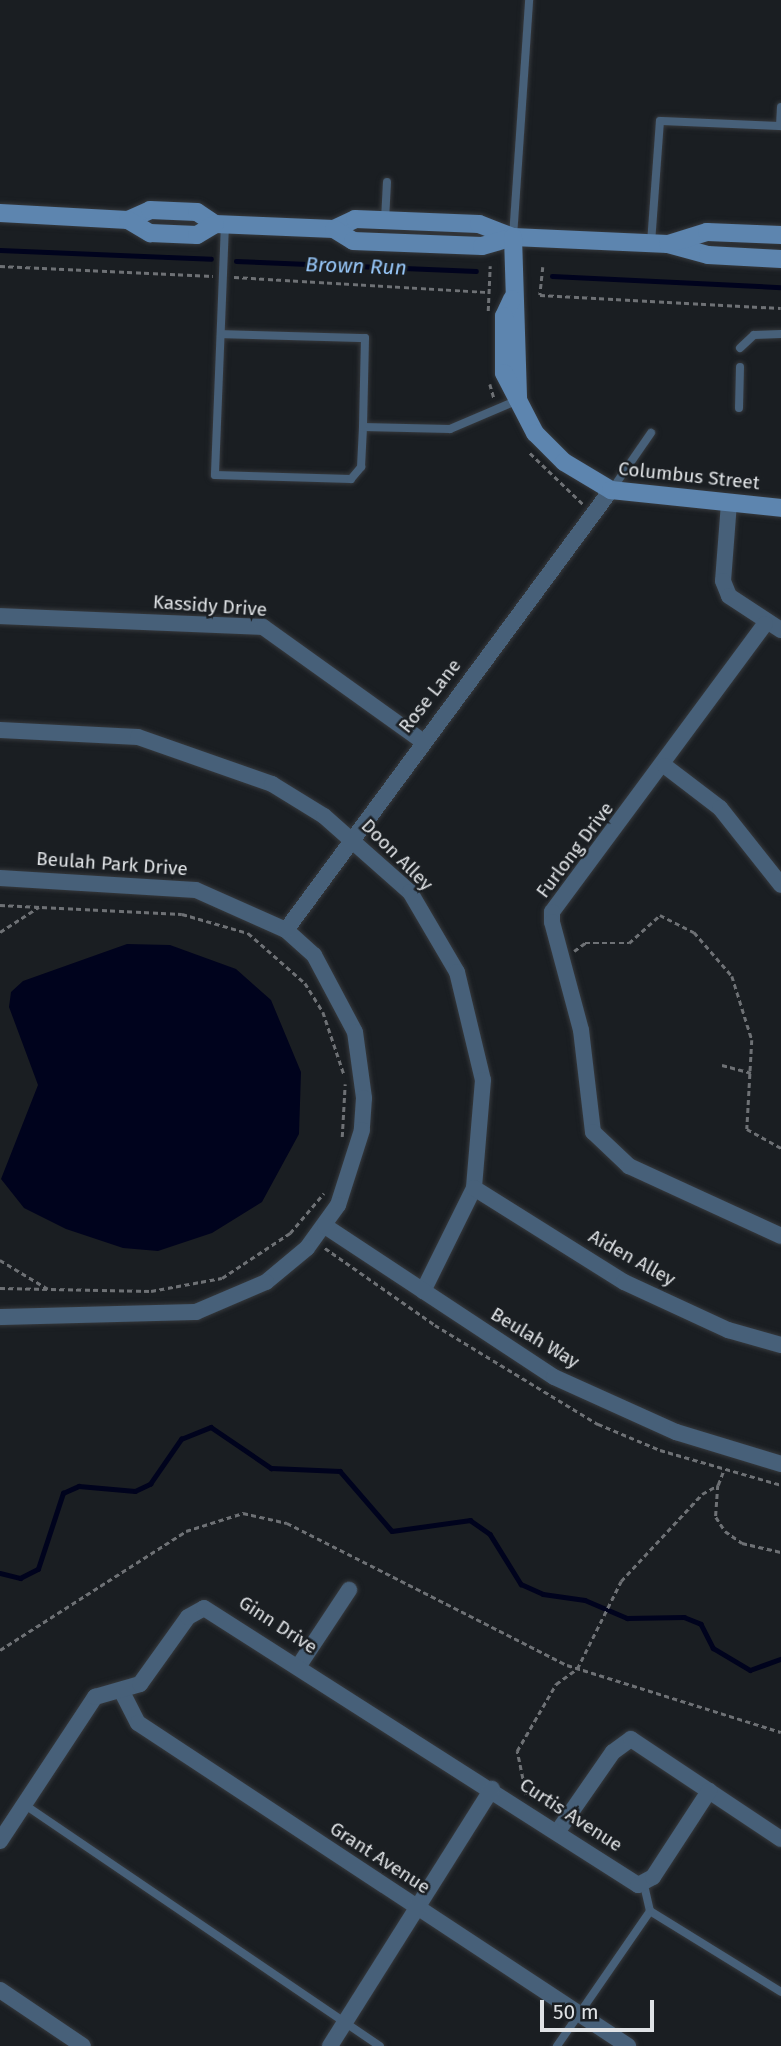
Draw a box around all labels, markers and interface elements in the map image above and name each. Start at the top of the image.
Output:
water label: Brown Run [305,252,407,280]
street label: Columbus Street [617,457,761,495]
street label: Kassidy Drive [152,591,268,621]
street label: Rose Lane [394,654,466,738]
street label: Furlong Drive [532,798,618,902]
street label: Doon Alley [356,814,438,896]
street label: Beulah Park Drive [35,847,189,881]
street label: Aiden Alley [585,1225,679,1291]
street label: Beulah Way [486,1303,584,1373]
street label: Ginn Drive [234,1591,322,1659]
street label: Curtis Avenue [515,1773,627,1857]
street label: Grant Avenue [326,1817,434,1899]
scale bar [543,1986,657,2030]
text: 50 m [553,1999,599,2025]

